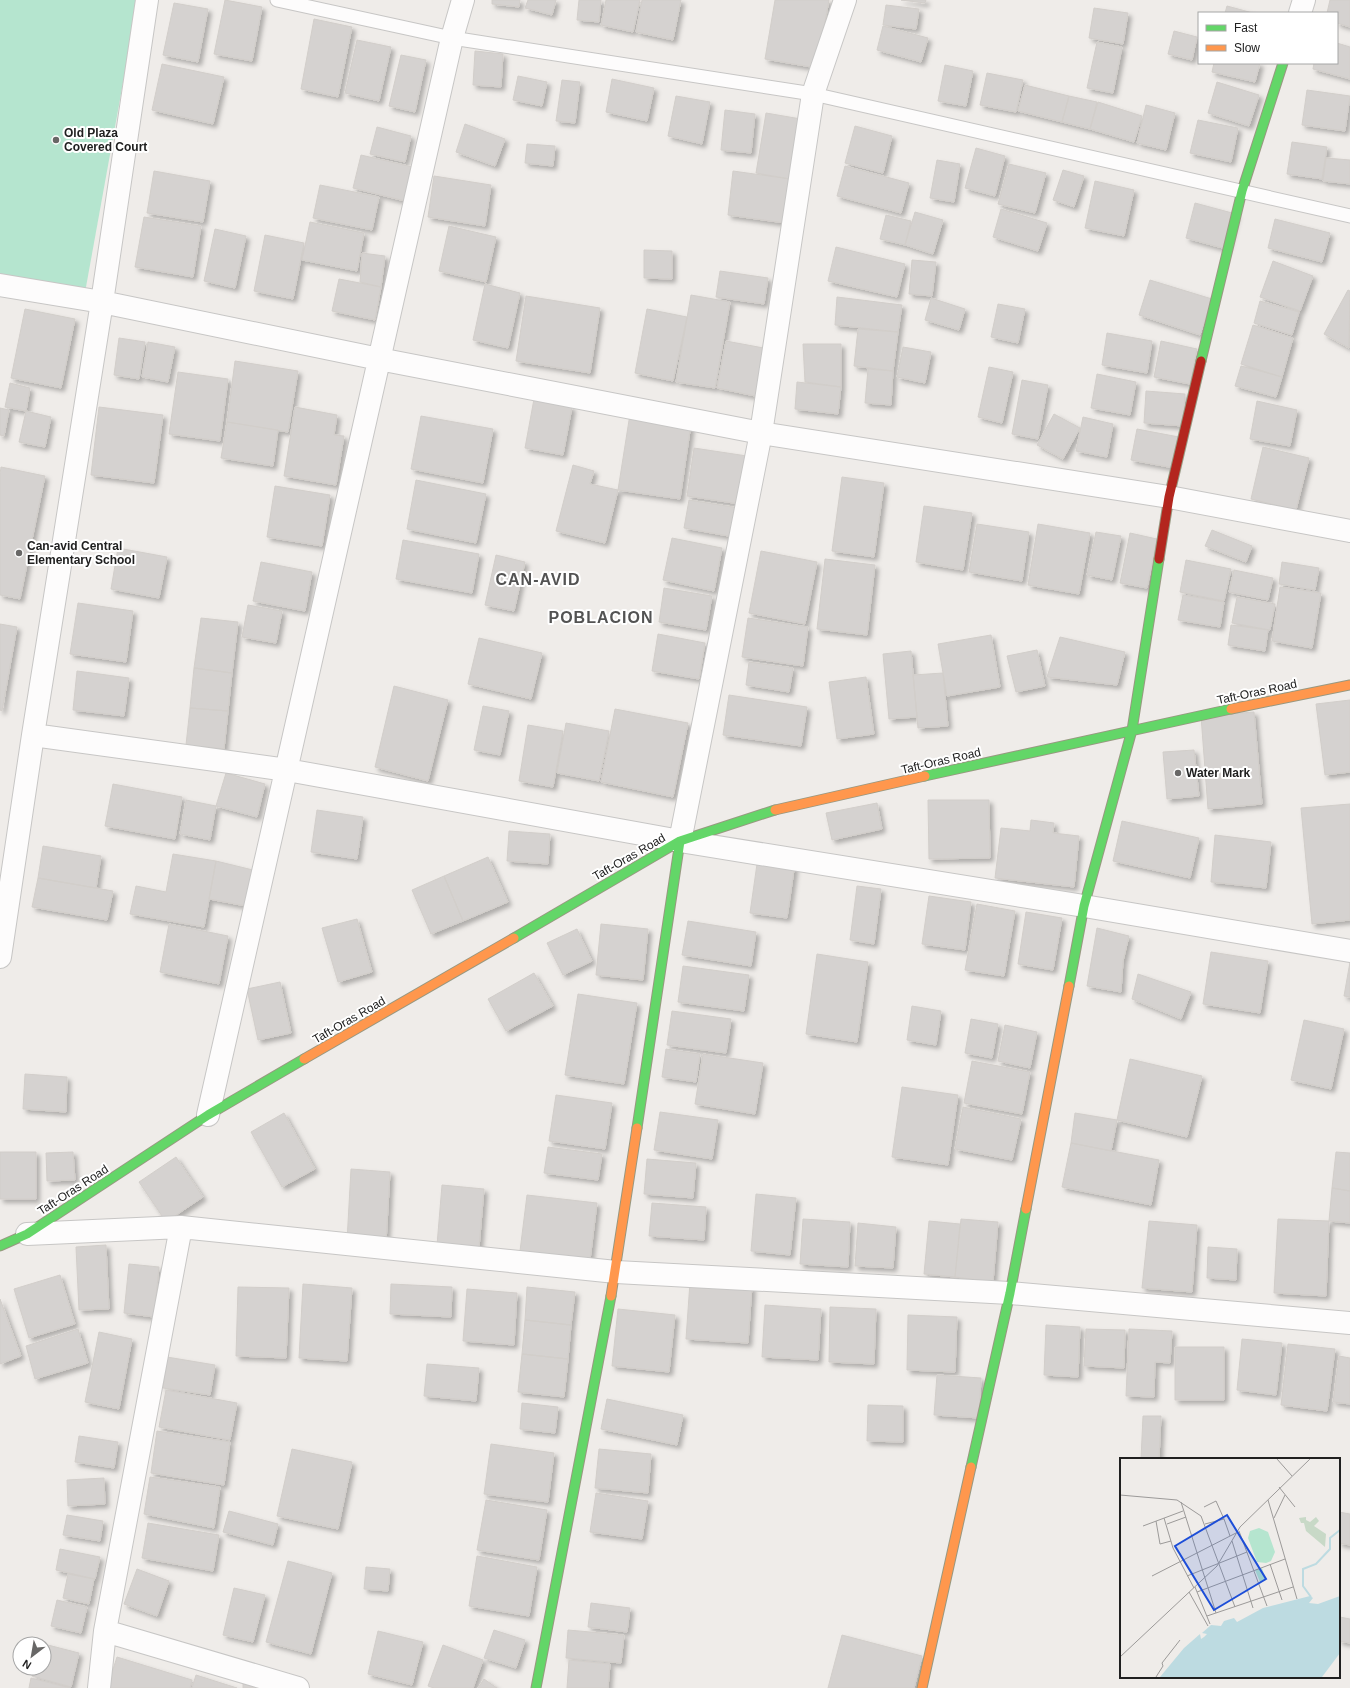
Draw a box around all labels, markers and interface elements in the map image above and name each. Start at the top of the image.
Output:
legend [1198,12,1338,64]
text: Fast [1234,21,1258,35]
text: Slow [1234,41,1260,55]
place label: Old Plaza Covered Court [64,126,147,154]
marker: Old Plaza Covered Court [51,135,61,145]
place label: Can-avid Central Elementary School [27,539,135,567]
marker: Can-avid Central Elementary School [14,548,24,558]
district label: CAN-AVID [495,571,581,588]
district label: POBLACION [549,609,654,626]
street label: Taft-Oras Road [1216,677,1298,707]
street label: Taft-Oras Road [900,745,982,777]
place label: Water Mark [1186,766,1251,780]
marker: Water Mark [1173,768,1183,778]
street label: Taft-Oras Road [590,831,668,883]
street label: Taft-Oras Road [310,994,388,1046]
street label: Taft-Oras Road [35,1162,111,1218]
inset map [1120,1458,1340,1678]
north arrow [12,1636,52,1676]
text: N [20,1657,33,1672]

